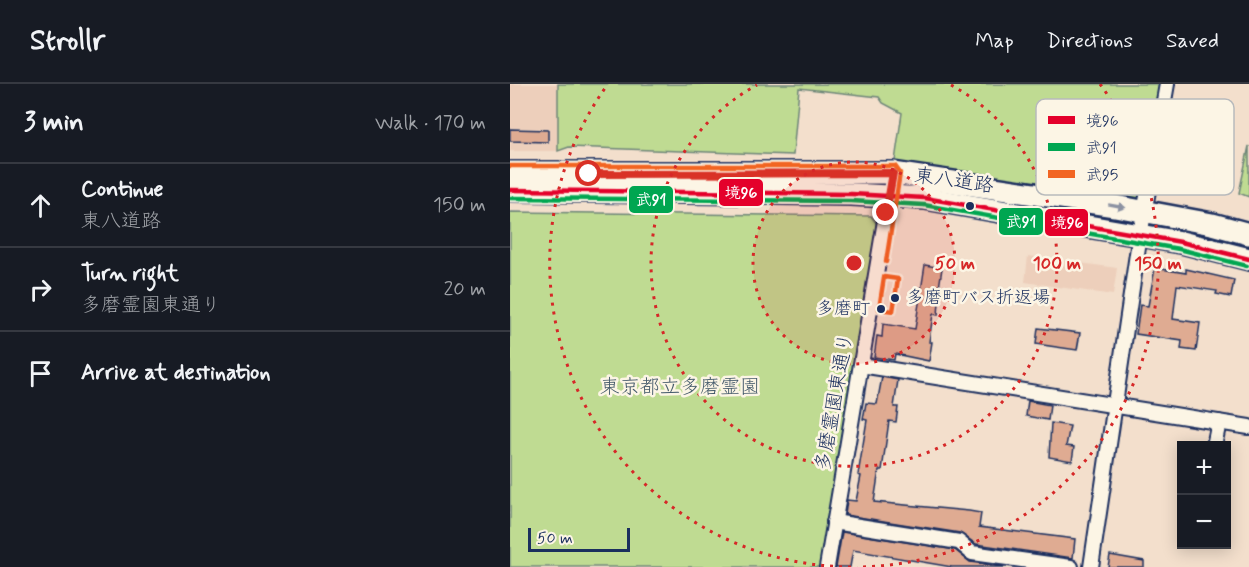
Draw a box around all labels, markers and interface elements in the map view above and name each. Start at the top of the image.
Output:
text: Strollr [30,23,105,60]
text: Map [975,27,1014,55]
text: Directions [1047,27,1133,55]
text: Saved [1166,27,1219,55]
legend [1036,99,1234,195]
text: 3 min [24,106,84,140]
text: Walk · 170 m [375,110,486,137]
text: 境96 [1086,111,1119,132]
text: 武91 [1086,138,1117,159]
route start [575,160,601,186]
street label: 東八道路 [913,162,995,200]
text: 武95 [1086,165,1118,186]
text: Continue [81,176,163,204]
line badge: 境96 [718,178,764,207]
text: 境96 [725,183,757,204]
line badge: 武91 [628,185,674,214]
icon: ahead [24,189,57,222]
text: 武91 [636,190,666,211]
text: 150 m [433,192,486,219]
route end [872,199,898,225]
unlabelled marker [964,200,976,212]
one-way arrow [1107,202,1126,211]
line badge: 武91 [998,207,1044,236]
text: 東八道路 [81,208,161,235]
line badge: 境96 [1044,208,1089,237]
text: 武91 [1006,212,1036,233]
text: 境96 [1051,213,1083,234]
text: 50 m [935,252,975,276]
text: 100 m [1033,252,1081,276]
text: 150 m [1134,252,1182,276]
centre of rings [844,253,864,273]
text: Turn right [81,260,179,288]
icon: right [24,273,57,306]
text: 20 m [443,276,486,303]
place label: 多磨町バス折返場 [906,286,1050,310]
text: 多磨霊園東通り [81,292,221,319]
marker: 多磨町バス折返場 [889,292,901,304]
place label: 多磨町 [816,297,870,321]
marker: 多磨町 [875,303,887,315]
street label: 多磨霊園東通り [810,331,860,473]
icon: arrive [24,357,57,390]
text: Arrive at destination [81,359,271,387]
park label: 東京都立多磨霊園 [600,374,760,401]
map controls [1177,441,1231,549]
button: + [1177,441,1231,495]
button: − [1177,495,1231,549]
scale bar [528,525,630,552]
text: 50 m [537,528,573,549]

